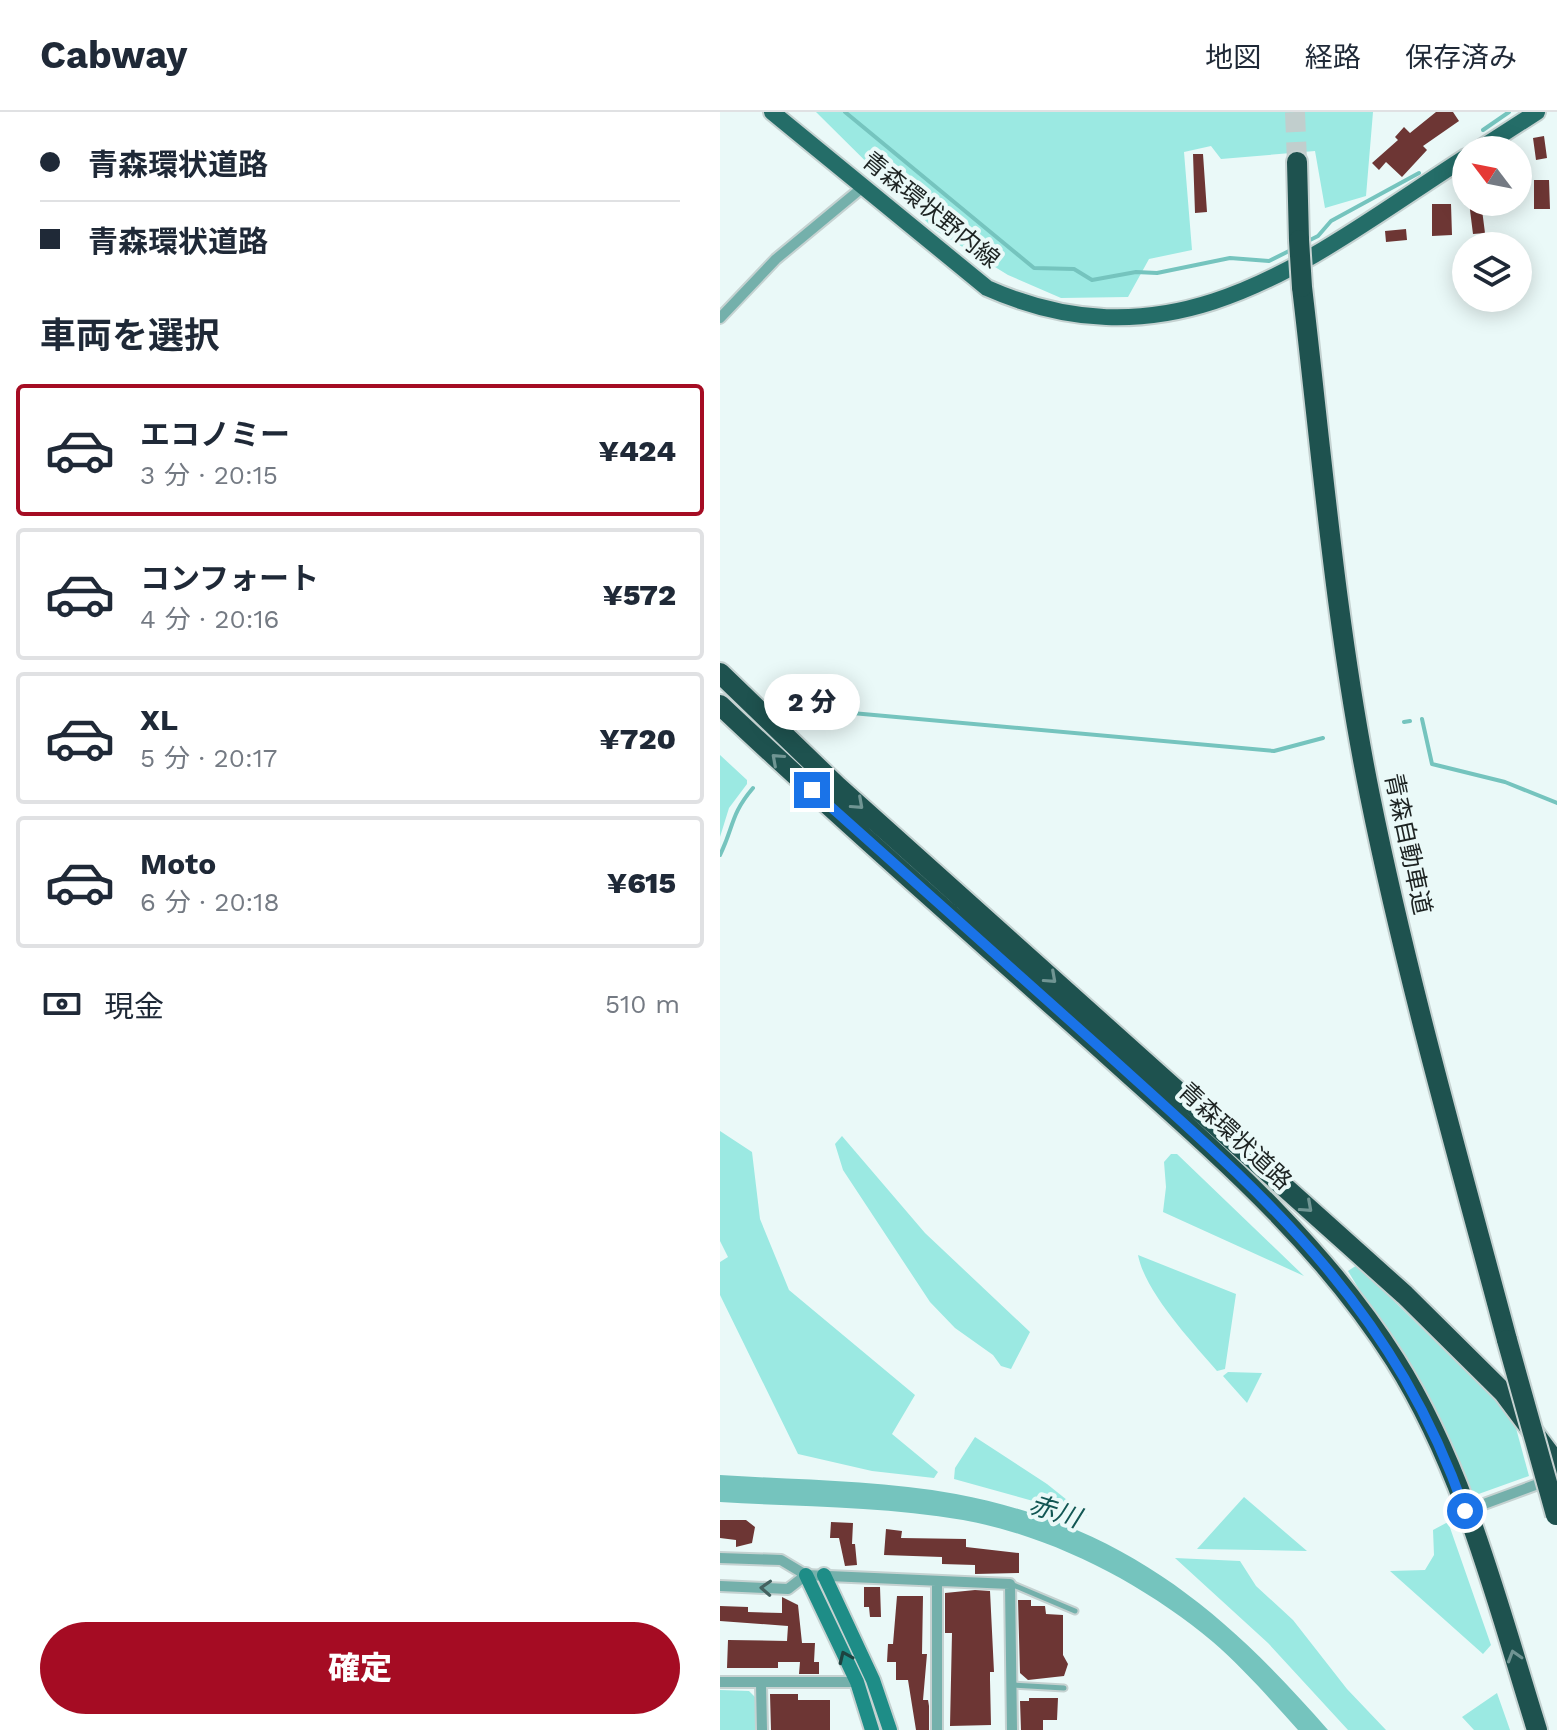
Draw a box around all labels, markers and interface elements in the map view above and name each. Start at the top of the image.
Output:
text: Cabway [40,33,187,77]
text: 地図 [1205,41,1261,74]
text: 経路 [1305,41,1361,74]
text: 保存済み [1405,41,1517,74]
north arrow [1452,136,1532,216]
map controls [1452,136,1532,312]
street label: 青森環状野内線 [857,146,1005,274]
text: 青森環状道路 [88,147,268,182]
text: 青森環状道路 [88,224,268,259]
button: layers [1452,232,1532,312]
text: 車両を選択 [40,315,220,357]
icon: car [44,414,116,486]
text: エコノミー [140,417,290,452]
text: ¥424 [599,433,676,468]
text: 3 分 · 20:15 [140,460,278,490]
icon: car [44,558,116,630]
text: コンフォート [140,561,319,596]
text: ¥572 [602,577,676,612]
text: 4 分 · 20:16 [140,604,279,634]
callout: 2 分 [764,674,860,730]
text: 2 分 [788,687,836,717]
icon: car [44,702,116,774]
text: XL [140,702,178,737]
text: ¥720 [599,721,676,756]
text: 5 分 · 20:17 [140,743,277,773]
one-way arrow [772,754,787,768]
street label: 青森自動車道 [1379,771,1437,917]
route end [794,772,830,808]
one-way arrow [848,795,863,809]
icon: car [44,846,116,918]
text: Moto [140,846,216,881]
text: ¥615 [607,865,676,900]
text: 6 分 · 20:18 [140,887,279,917]
one-way arrow [1041,969,1056,983]
icon: cash [40,982,84,1026]
text: 現金 [104,989,164,1024]
text: 510 m [605,989,680,1019]
street label: 青森環状道路 [1173,1077,1297,1195]
one-way arrow [1298,1198,1313,1212]
water label: 赤川 [1026,1489,1087,1534]
route start [1447,1493,1483,1529]
one-way arrow [759,1580,772,1597]
button: 確定 [40,1622,680,1714]
one-way arrow [1507,1649,1523,1663]
one-way arrow [839,1650,855,1665]

